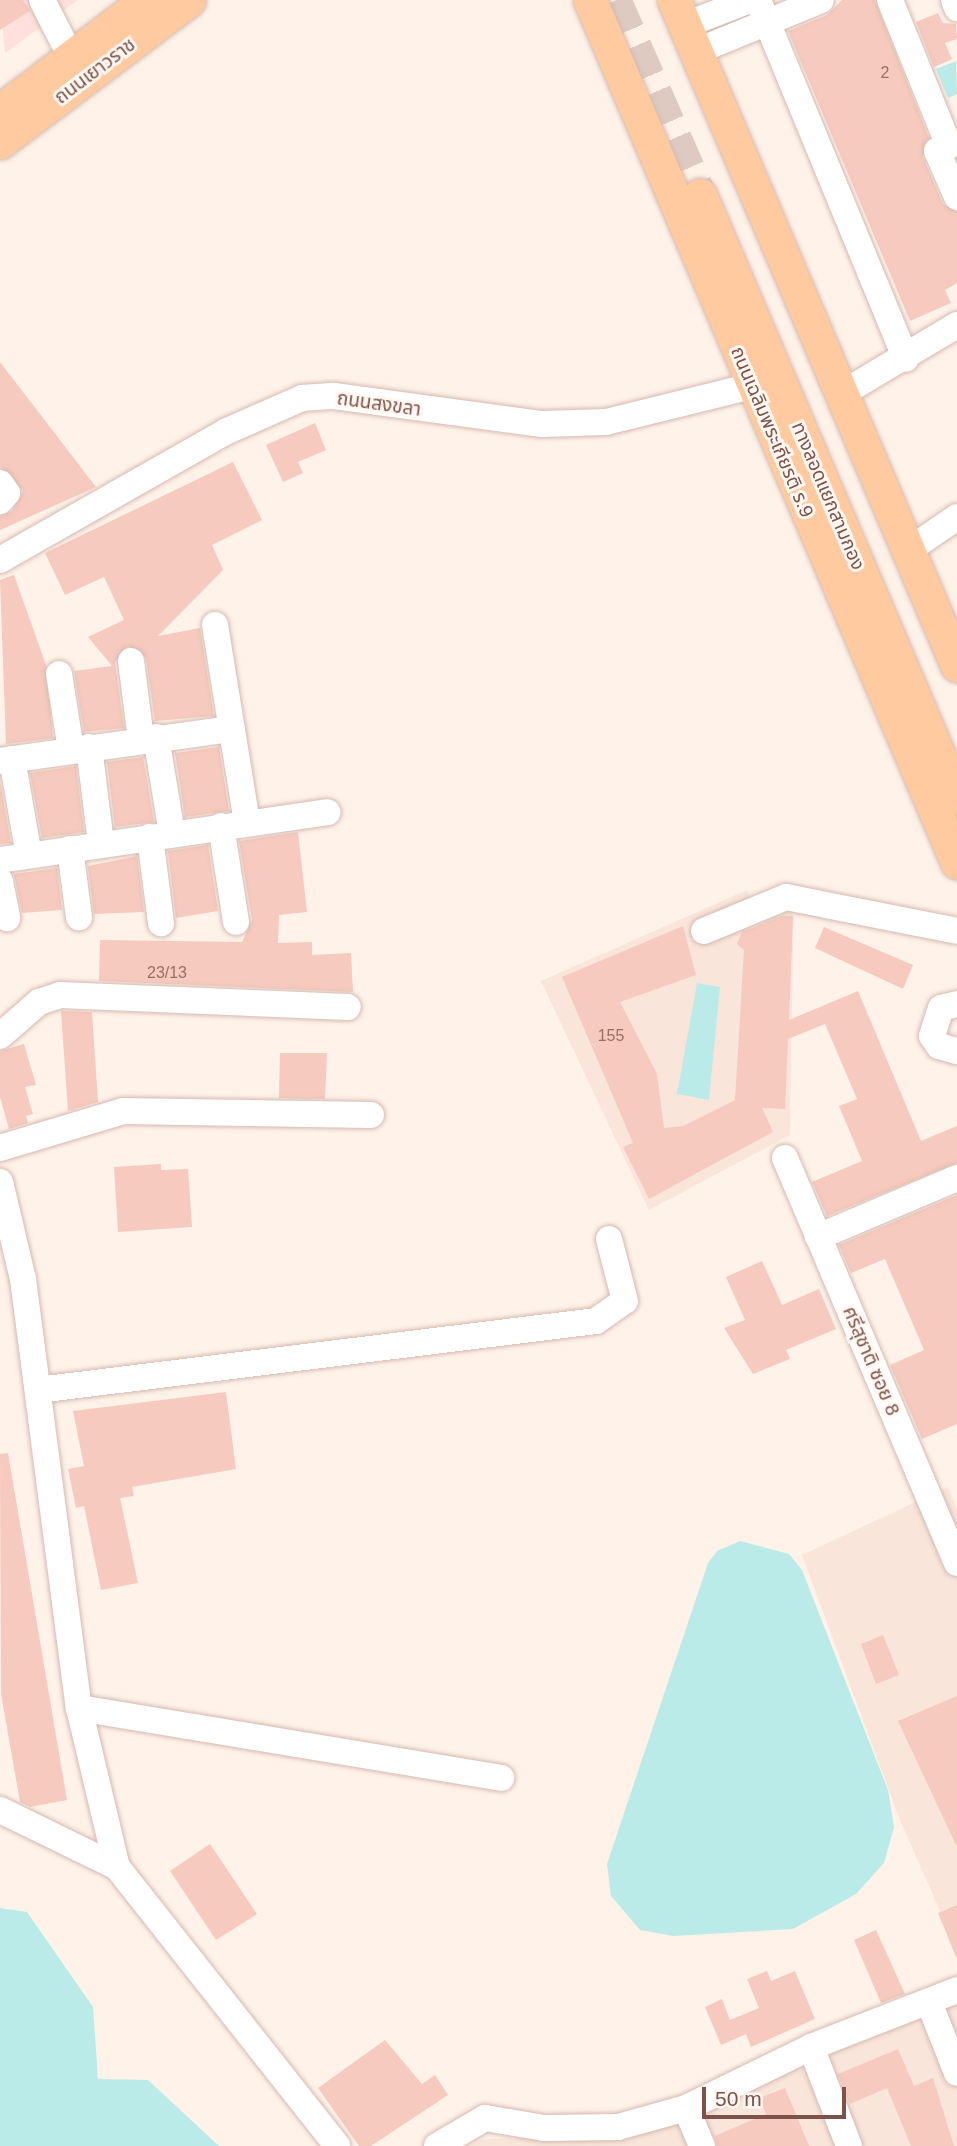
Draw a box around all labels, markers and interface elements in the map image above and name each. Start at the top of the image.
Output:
street label: ถนนเยาวราช [50,33,140,109]
house number: 2 [881,63,889,83]
street label: ถนนเฉลิมพระเกียรติ ร.9 [726,343,818,521]
street label: ถนนสงขลา [335,387,423,421]
street label: ทางลอดแยกสามกอง [787,419,869,573]
house number: 23/13 [147,963,187,983]
house number: 155 [598,1026,624,1046]
street label: ศรีสุชาติ ซอย 8 [838,1303,904,1419]
scale bar [705,2072,848,2116]
text: 50 m [715,2087,762,2110]

